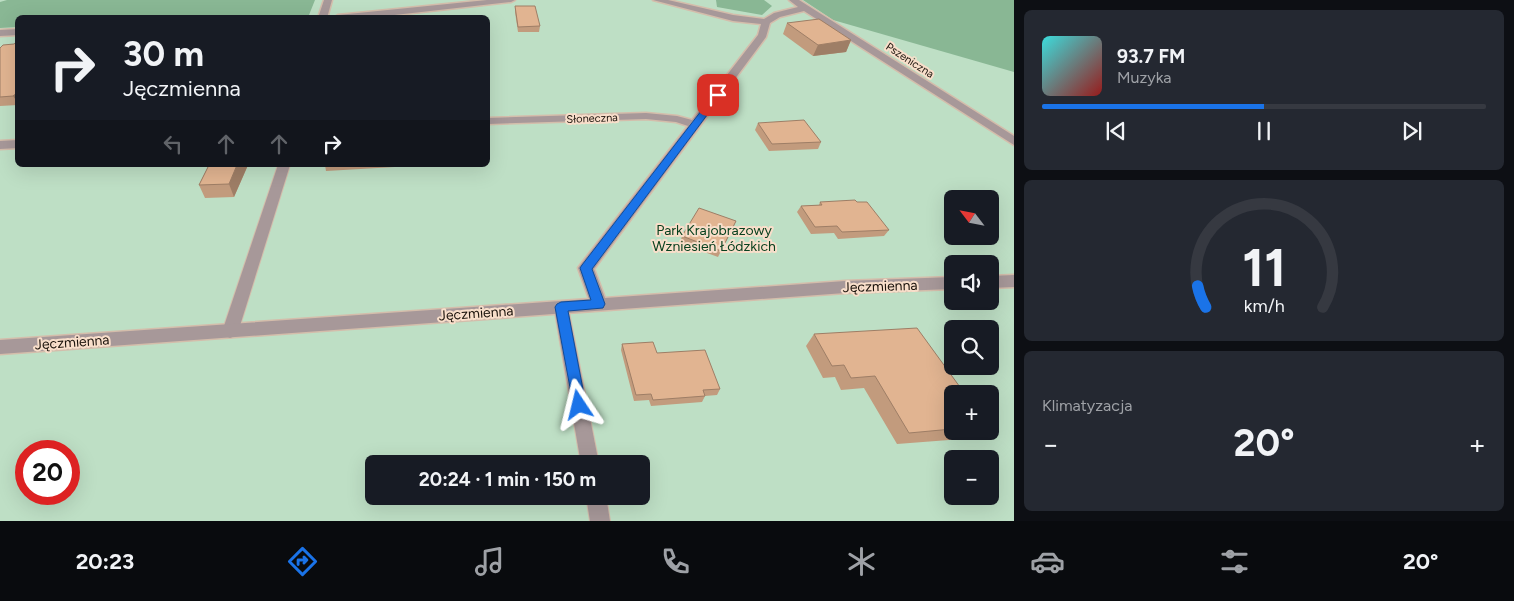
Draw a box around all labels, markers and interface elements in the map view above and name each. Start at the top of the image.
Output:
text: 30 m [123,33,204,75]
icon: right [40,35,105,100]
street label: Pszeniczna [883,40,936,81]
text: 93.7 FM [1117,45,1185,68]
text: Muzyka [1117,68,1171,87]
pin [697,74,739,116]
text: Jęczmienna [123,75,241,102]
icon: arrive [704,81,732,109]
street label: Słoneczna [566,111,618,126]
icon: previous [1102,117,1130,145]
icon: pause [1250,117,1278,145]
icon: next [1398,117,1426,145]
icon: left [159,130,187,158]
icon: ahead [212,130,240,158]
icon: ahead [265,130,293,158]
icon: right [318,130,346,158]
north arrow [944,190,999,245]
map controls [944,190,999,505]
park label: Park Krajobrazowy Wzniesień Łódzkich [652,222,776,255]
text: 11 [1242,237,1286,299]
button: sound [944,255,999,310]
street label: Jęczmienna [842,277,918,296]
text: km/h [1244,295,1284,316]
street label: Jęczmienna [438,302,514,325]
button: search [944,320,999,375]
street label: Jęczmienna [34,331,110,354]
position arrow [552,378,604,430]
button: + [944,385,999,440]
text: Klimatyzacja [1042,396,1132,415]
text: 20° [1234,420,1295,466]
text: − [1042,427,1059,461]
text: + [1469,427,1486,461]
speed limit sign: 20 [15,440,80,505]
button: − [944,450,999,505]
text: 20:24 · 1 min · 150 m [419,468,596,491]
icon: directions [285,544,320,579]
icon: music [472,544,507,579]
icon: phone [658,544,693,579]
icon: climate [844,544,879,579]
icon: car [1030,544,1065,579]
icon: filters [1217,544,1252,579]
text: 20:23 [76,548,134,575]
text: 20° [1403,548,1438,575]

